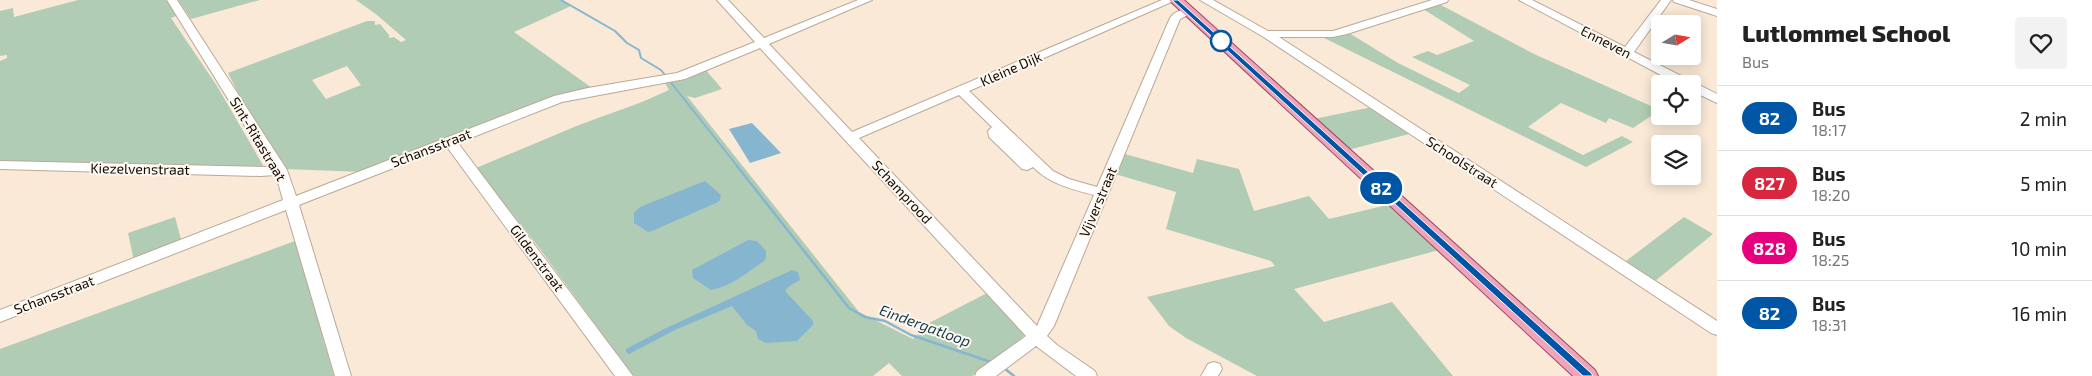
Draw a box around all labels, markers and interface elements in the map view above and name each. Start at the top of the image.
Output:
north arrow [1651,15,1701,65]
map controls [1651,15,1701,185]
button: heart [2015,17,2067,69]
text: Lutlommel School [1742,18,1950,47]
street label: Enneven [1578,22,1634,62]
unlabelled marker [1210,30,1232,52]
street label: Kleine Dijk [977,47,1044,90]
text: Bus [1742,52,1769,71]
button: locate [1651,75,1701,125]
street label: Sint-Ritastraat [227,94,290,184]
text: Bus [1812,97,1846,120]
text: 82 [1759,107,1780,129]
text: 2 min [2020,107,2067,130]
text: 18:17 [1812,120,1846,139]
street label: Schansstraat [388,124,473,171]
street label: Schoolstraat [1423,132,1501,191]
button: layers [1651,135,1701,185]
street label: Schamprood [869,157,936,227]
street label: Kiezelvenstraat [90,159,190,178]
text: Bus [1812,162,1846,185]
street label: Vijverstraat [1075,164,1120,240]
line badge: 82 [1358,172,1404,204]
text: 827 [1754,172,1785,194]
text: 5 min [2020,172,2067,195]
text: 82 [1370,177,1392,199]
text: 18:20 [1812,185,1851,204]
street label: Gildenstraat [507,221,568,294]
text: Bus [1812,227,1846,250]
text: 828 [1753,237,1786,259]
text: 10 min [2011,237,2067,260]
text: 18:25 [1812,250,1849,269]
street label: Schansstraat [11,271,96,318]
text: Bus [1812,292,1846,315]
water label: Eindergatloop [877,300,974,350]
text: 82 [1759,302,1780,324]
text: 16 min [2012,302,2067,325]
text: 18:31 [1812,315,1847,334]

